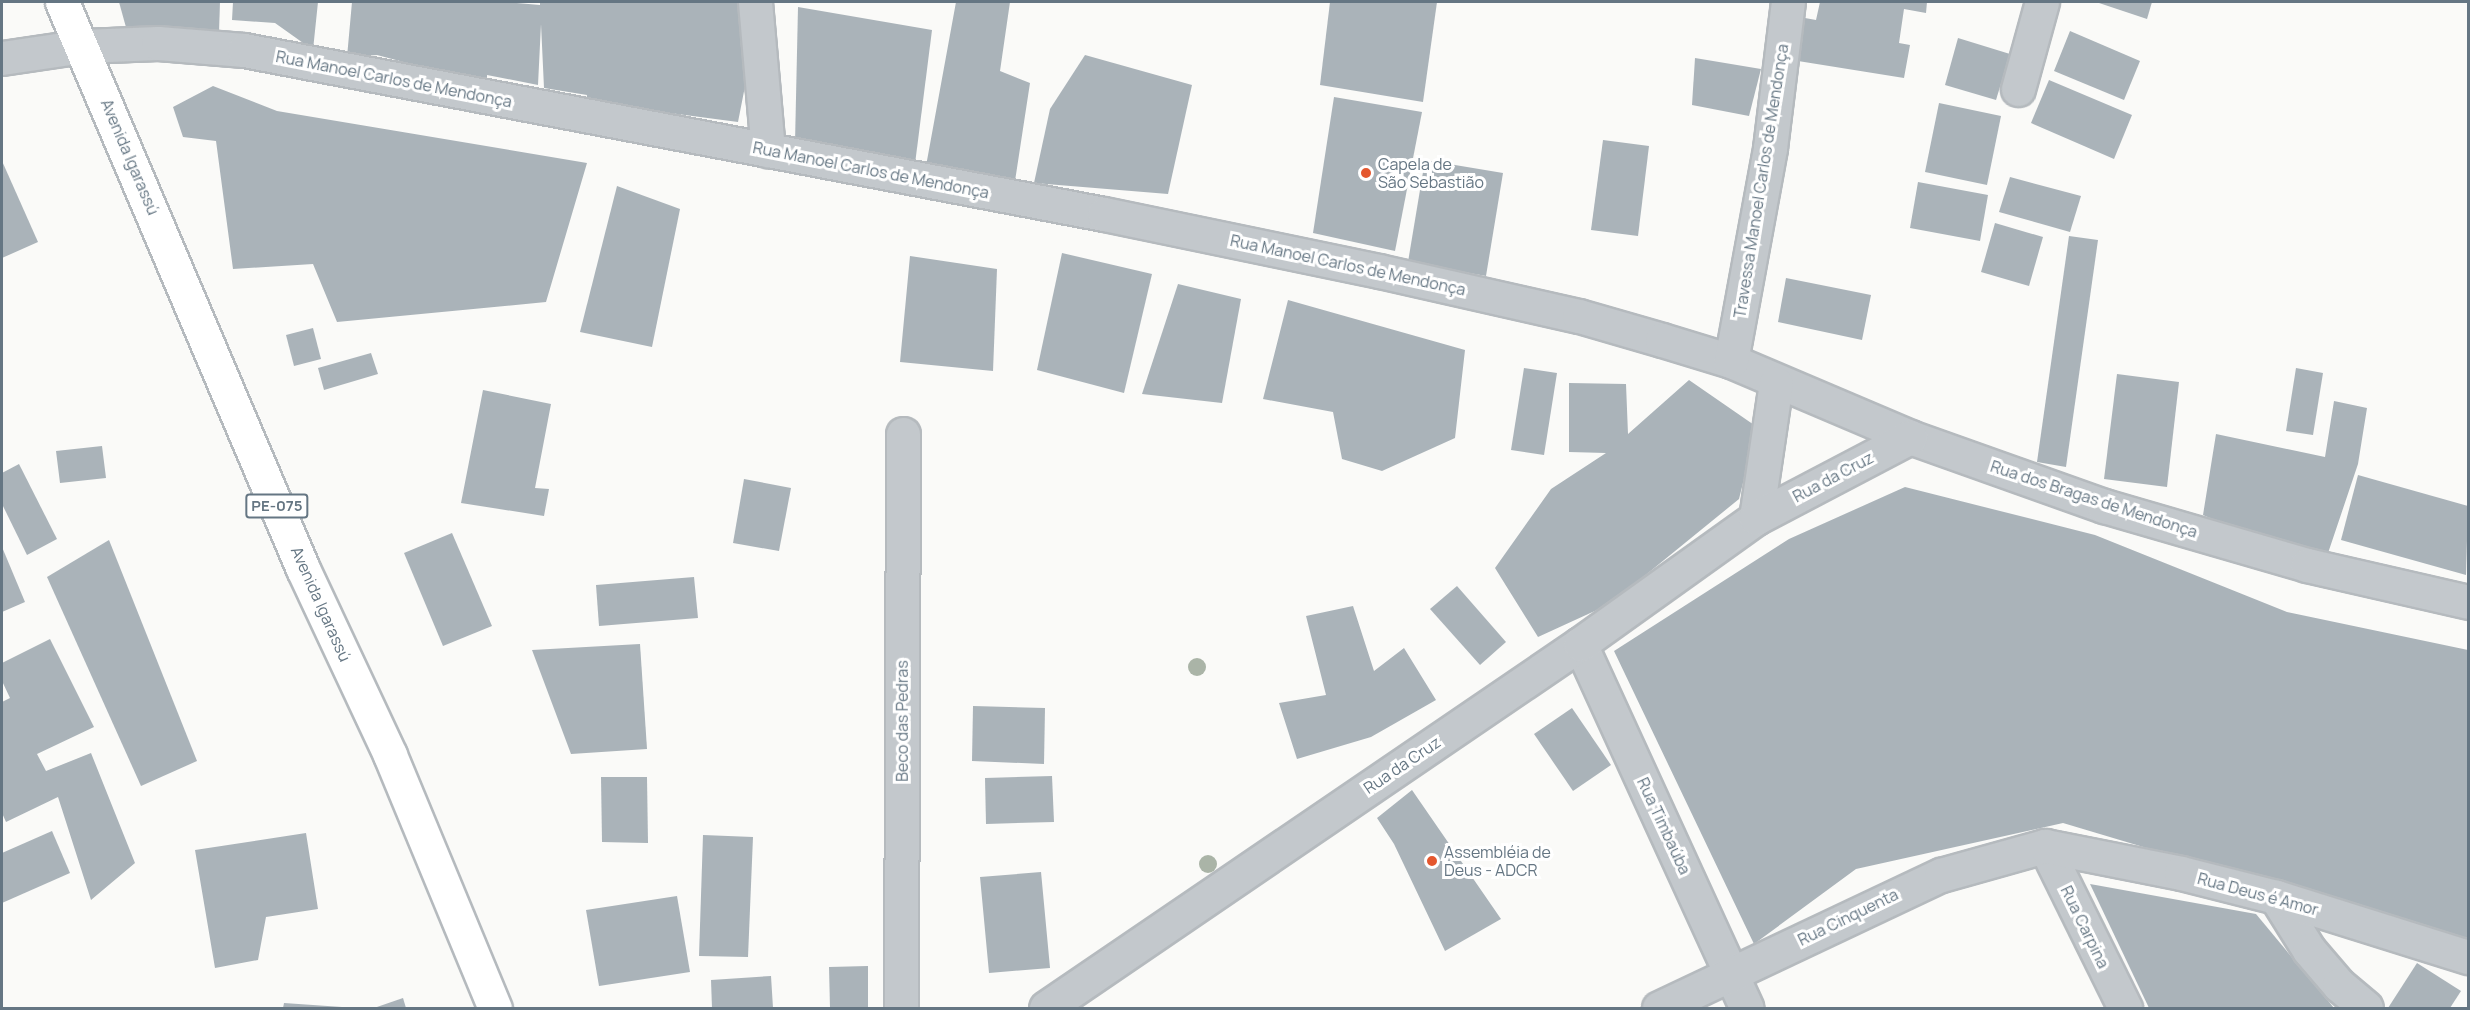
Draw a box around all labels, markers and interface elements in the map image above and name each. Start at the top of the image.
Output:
street label: Travessa Manoel Carlos de Mendonça [1730,43,1792,319]
street label: Rua Manoel Carlos de Mendonça [274,47,514,111]
street label: Avenida Igarassú [97,96,163,218]
street label: Rua Manoel Carlos de Mendonça [751,138,991,202]
place label: Capela de São Sebastião [1378,154,1484,192]
marker: Capela de São Sebastião [1359,166,1373,180]
street label: Rua Manoel Carlos de Mendonça [1229,231,1467,299]
street label: Rua da Cruz [1789,448,1877,506]
street label: Rua dos Bragas de Mendonça [1988,456,2200,542]
road number: PE-075 [244,494,310,518]
street label: Avenida Igarassú [287,543,355,665]
street label: Beco das Pedras [892,660,912,782]
street label: Rua da Cruz [1360,732,1444,798]
street label: Rua Timbaúba [1633,774,1695,878]
place label: Assembléia de Deus - ADCR [1444,842,1551,880]
marker: Assembléia de Deus - ADCR [1425,854,1439,868]
street label: Rua Deus é Amor [2195,869,2321,919]
street label: Rua Carpina [2057,883,2113,971]
street label: Rua Cinquenta [1795,884,1901,950]

